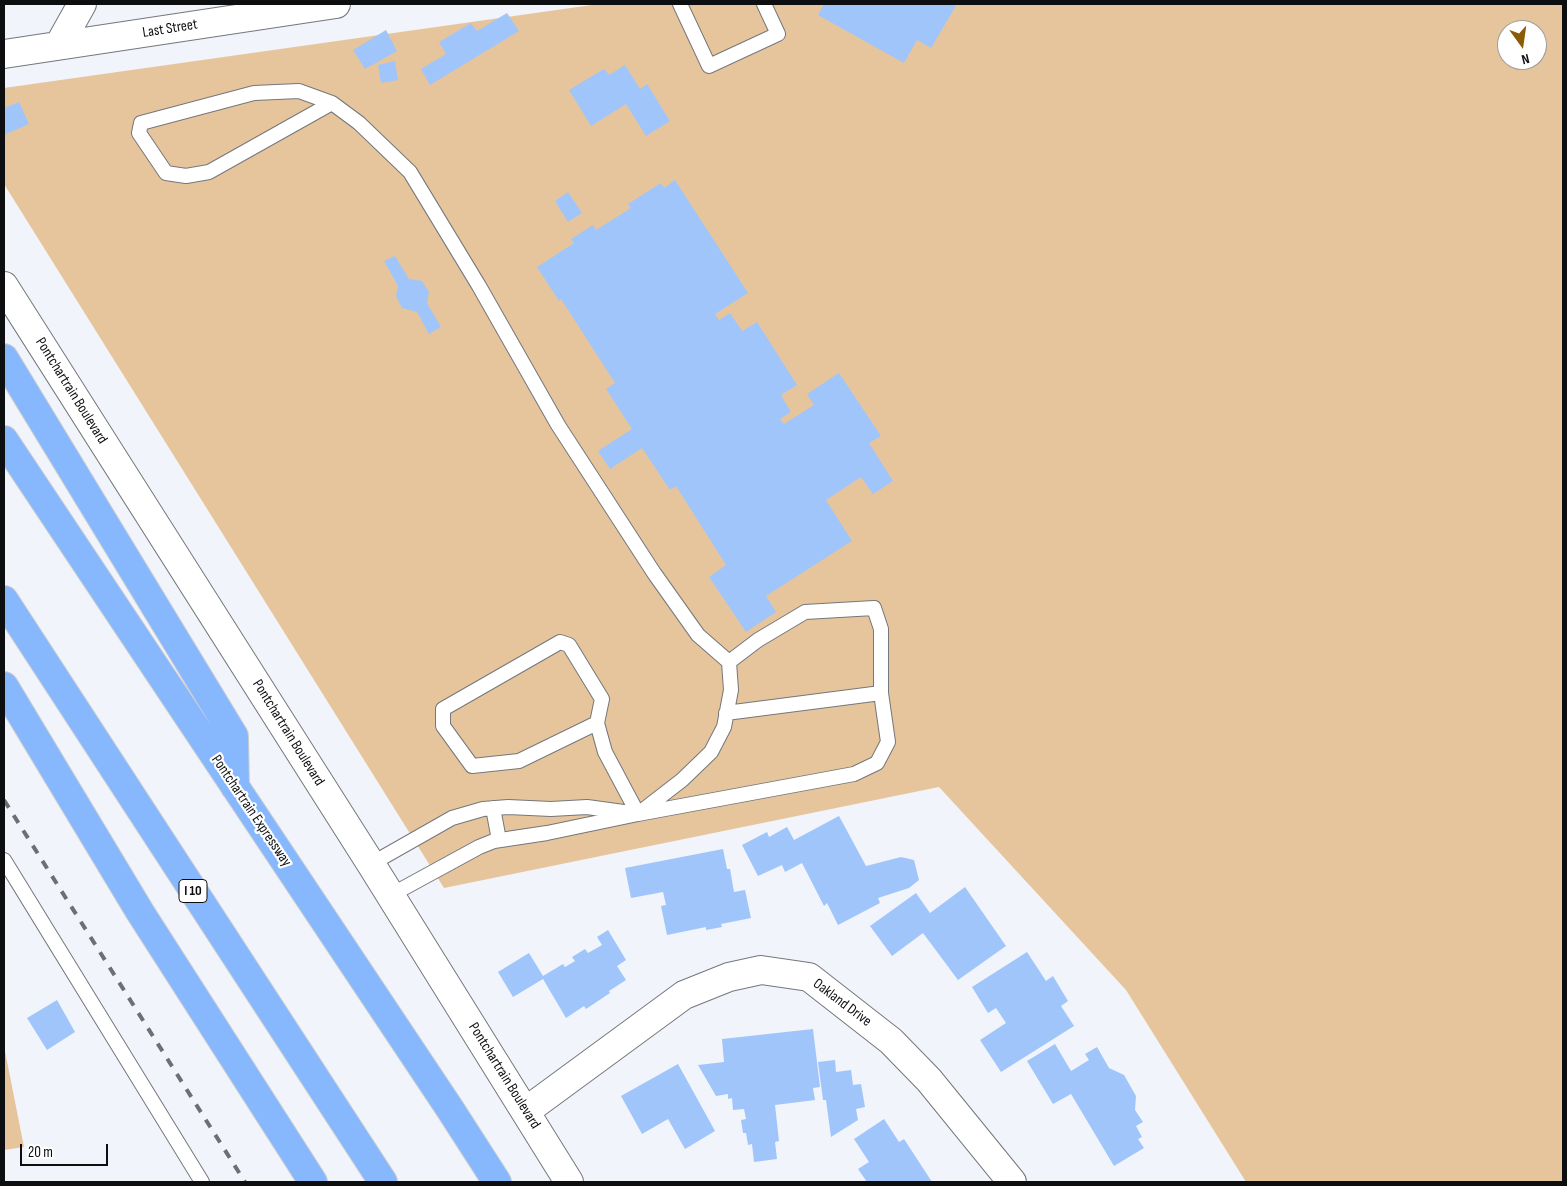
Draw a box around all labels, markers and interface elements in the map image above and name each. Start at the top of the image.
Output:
street label: Last Street [141,16,199,42]
north arrow [1497,20,1547,70]
text: N [1520,50,1531,68]
street label: Pontchartrain Boulevard [31,335,111,447]
street label: Pontchartrain Boulevard [248,677,328,789]
street label: Pontchartrain Expressway [207,752,295,870]
road number: I 10 [179,879,207,902]
street label: Oakland Drive [809,975,875,1031]
street label: Pontchartrain Boulevard [464,1020,544,1132]
scale bar [22,1134,110,1166]
text: 20 m [28,1143,53,1162]

